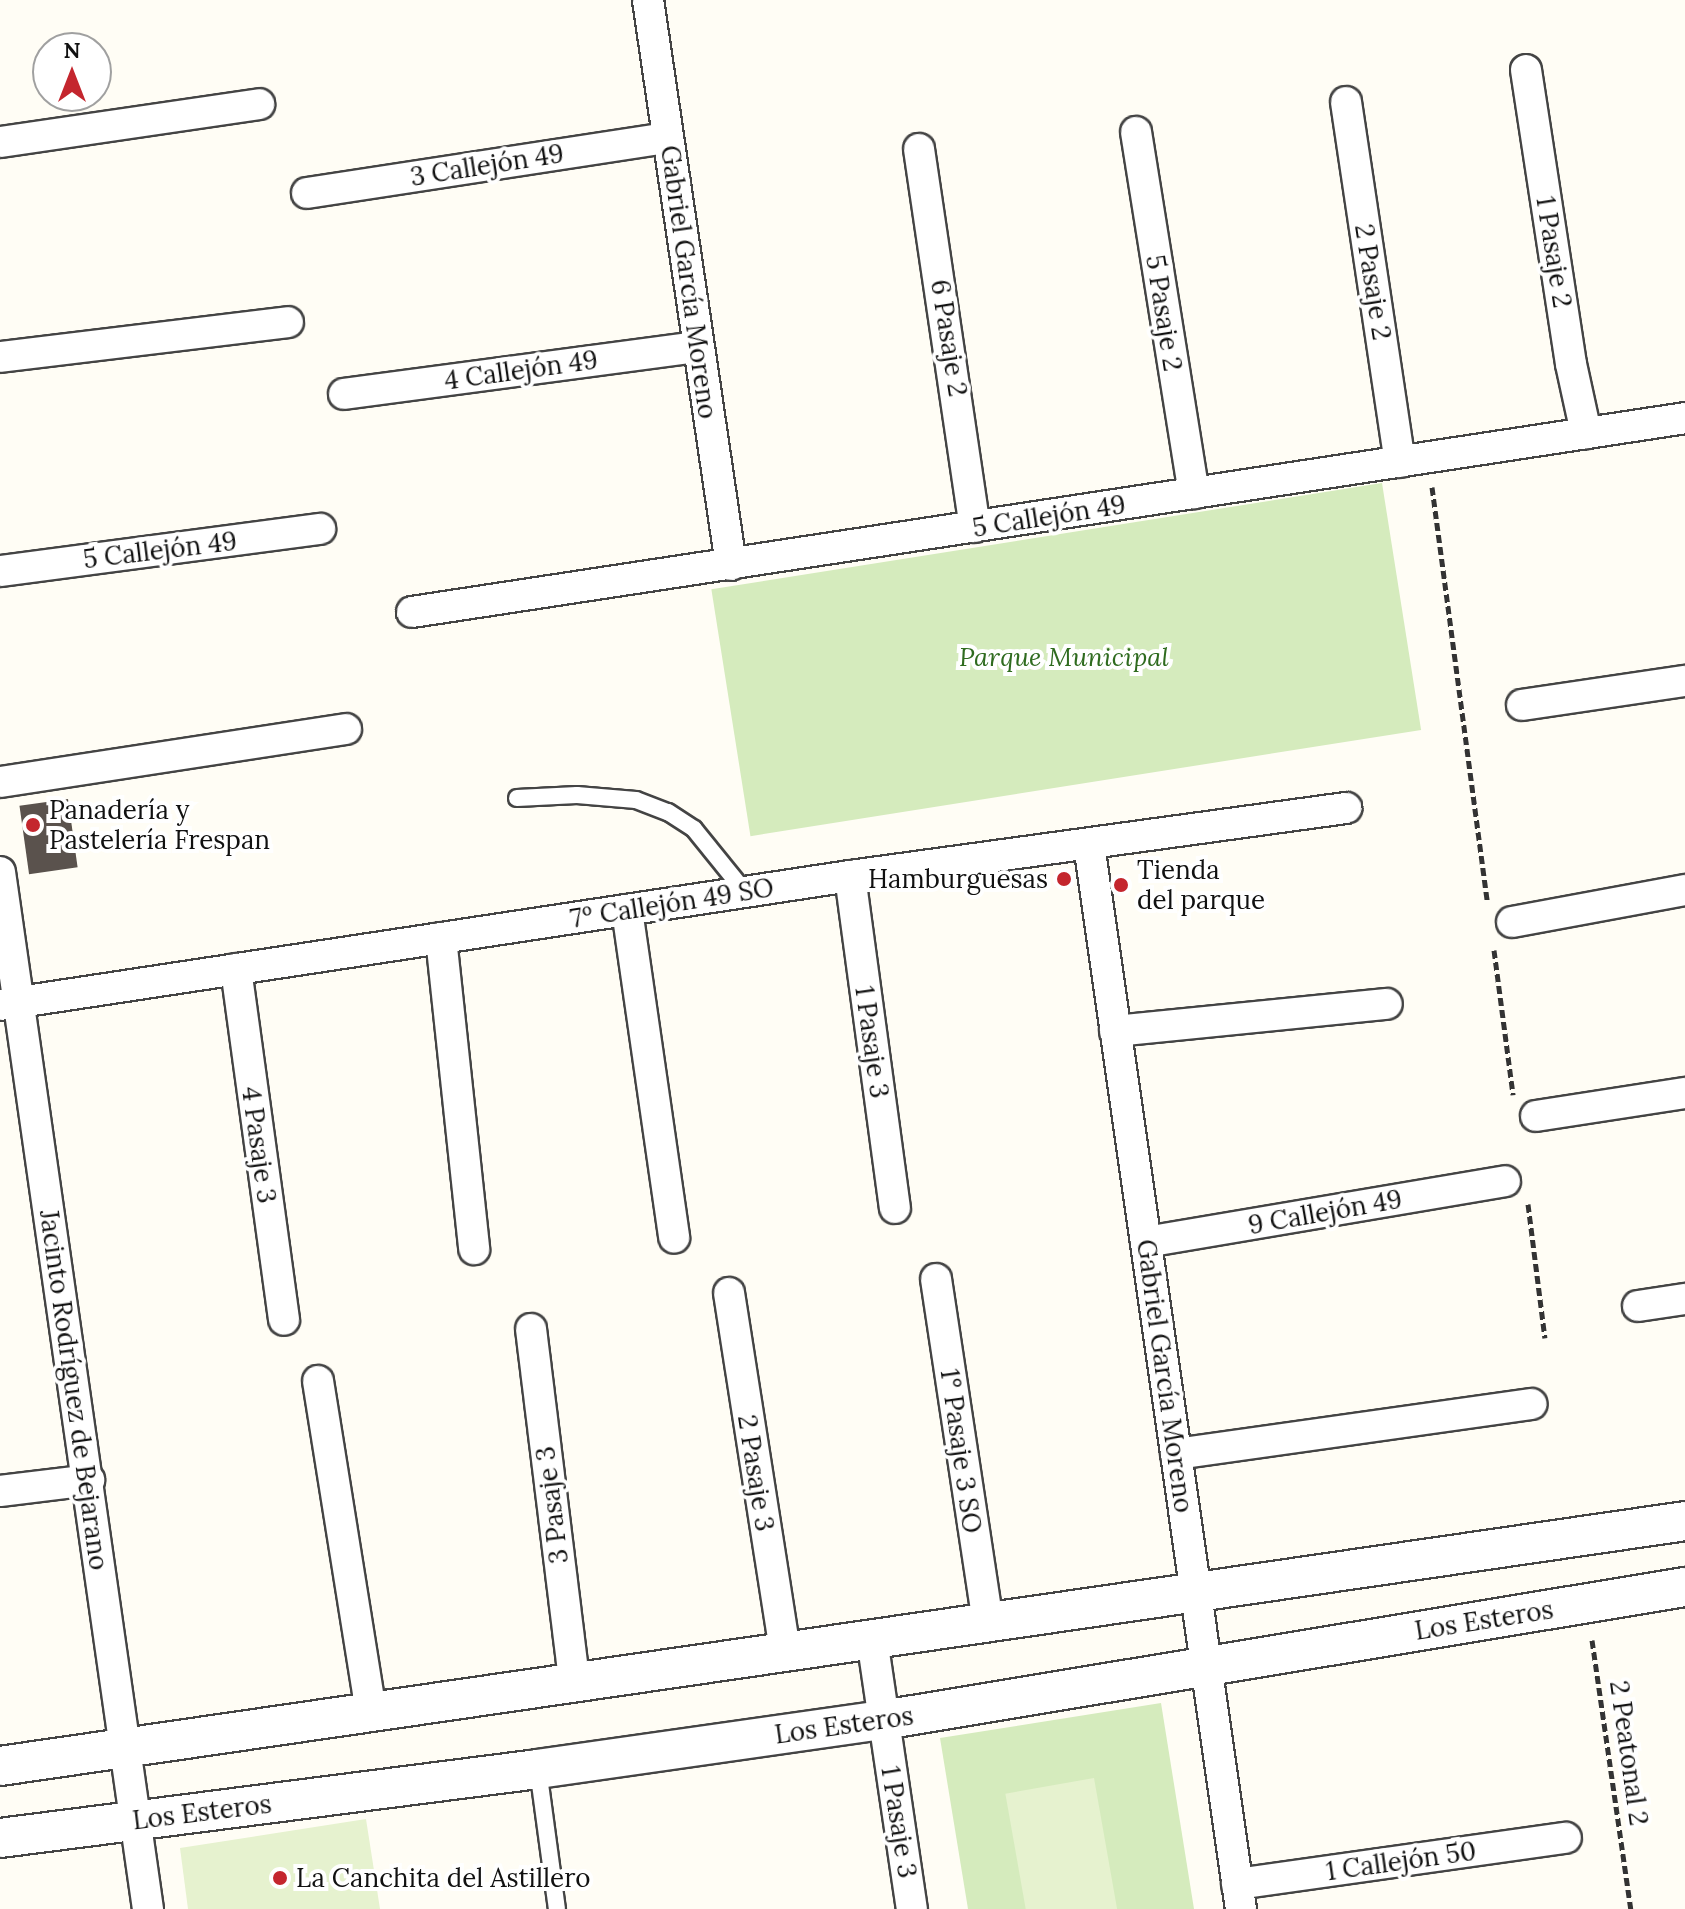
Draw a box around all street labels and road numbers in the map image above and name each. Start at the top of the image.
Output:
street label: 3 Callejón 49 [408,137,566,193]
street label: Gabriel García Moreno [654,143,724,421]
street label: 1 Pasaje 2 [1530,194,1578,310]
street label: 2 Pasaje 2 [1348,222,1398,342]
street label: 5 Pasaje 2 [1139,253,1189,373]
street label: 6 Pasaje 2 [924,277,974,399]
street label: 4 Callejón 49 [442,344,600,396]
street label: 5 Callejón 49 [970,489,1128,543]
street label: 5 Callejón 49 [81,525,239,575]
street label: 7º Callejón 49 SO [568,872,776,934]
street label: 1 Pasaje 3 [849,984,895,1100]
street label: 4 Pasaje 3 [235,1085,283,1205]
street label: 9 Callejón 49 [1246,1183,1404,1241]
street label: Jacinto Rodríguez de Bejarano [33,1208,115,1572]
street label: Gabriel García Moreno [1130,1237,1200,1515]
street label: 1° Pasaje 3 SO [934,1367,988,1535]
street label: 2 Pasaje 3 [731,1413,781,1533]
street label: 3 Pasaje 3 [529,1445,575,1565]
street label: Los Esteros [1413,1594,1555,1646]
street label: 2 Peatonal 2 [1603,1679,1655,1827]
street label: Los Esteros [773,1700,915,1750]
street label: 1 Pasaje 3 [875,1764,923,1880]
street label: Los Esteros [131,1788,273,1836]
street label: 1 Callejón 50 [1324,1835,1478,1887]

